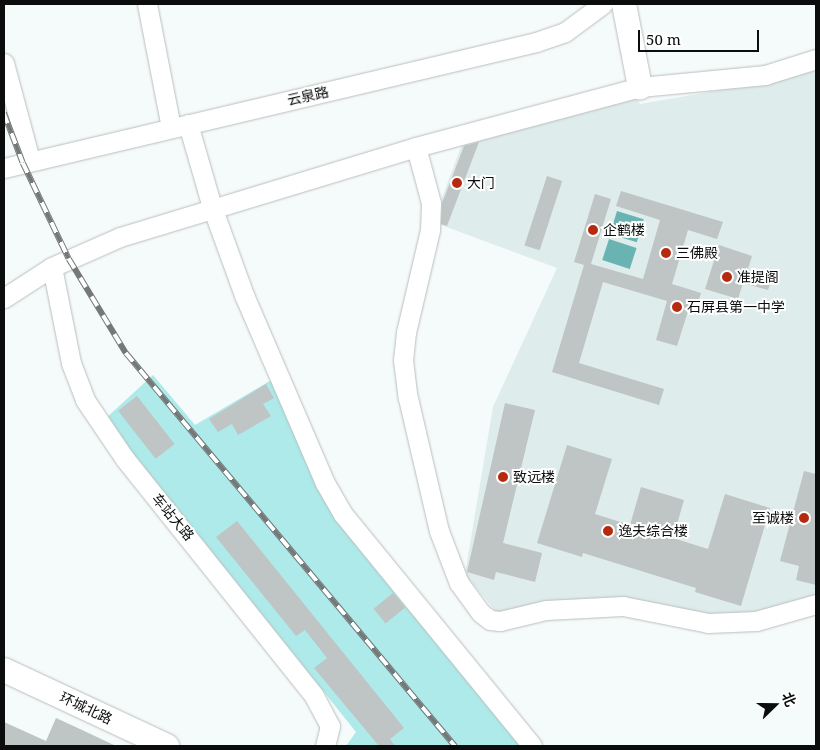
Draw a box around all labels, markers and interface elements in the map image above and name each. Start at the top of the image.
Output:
scale bar [640,20,761,52]
text: 50 m [646,29,681,49]
street label: 云泉路 [286,83,330,109]
place label: 大门 [467,175,495,191]
marker: 大门 [451,177,463,189]
place label: 企鹤楼 [603,222,645,238]
marker: 企鹤楼 [587,224,599,236]
place label: 三佛殿 [676,245,718,261]
marker: 三佛殿 [660,247,672,259]
place label: 准提阁 [737,269,779,285]
marker: 准提阁 [721,271,733,283]
place label: 石屏县第一中学 [687,299,785,315]
marker: 石屏县第一中学 [671,301,683,313]
place label: 致远楼 [513,469,555,485]
marker: 致远楼 [497,471,509,483]
street label: 车站大路 [149,490,197,544]
place label: 至诚楼 [752,510,794,526]
marker: 至诚楼 [798,512,810,524]
place label: 逸夫综合楼 [618,523,688,539]
marker: 逸夫综合楼 [602,525,614,537]
north arrow [750,680,800,730]
street label: 环城北路 [57,689,115,727]
text: 北 [778,689,801,709]

